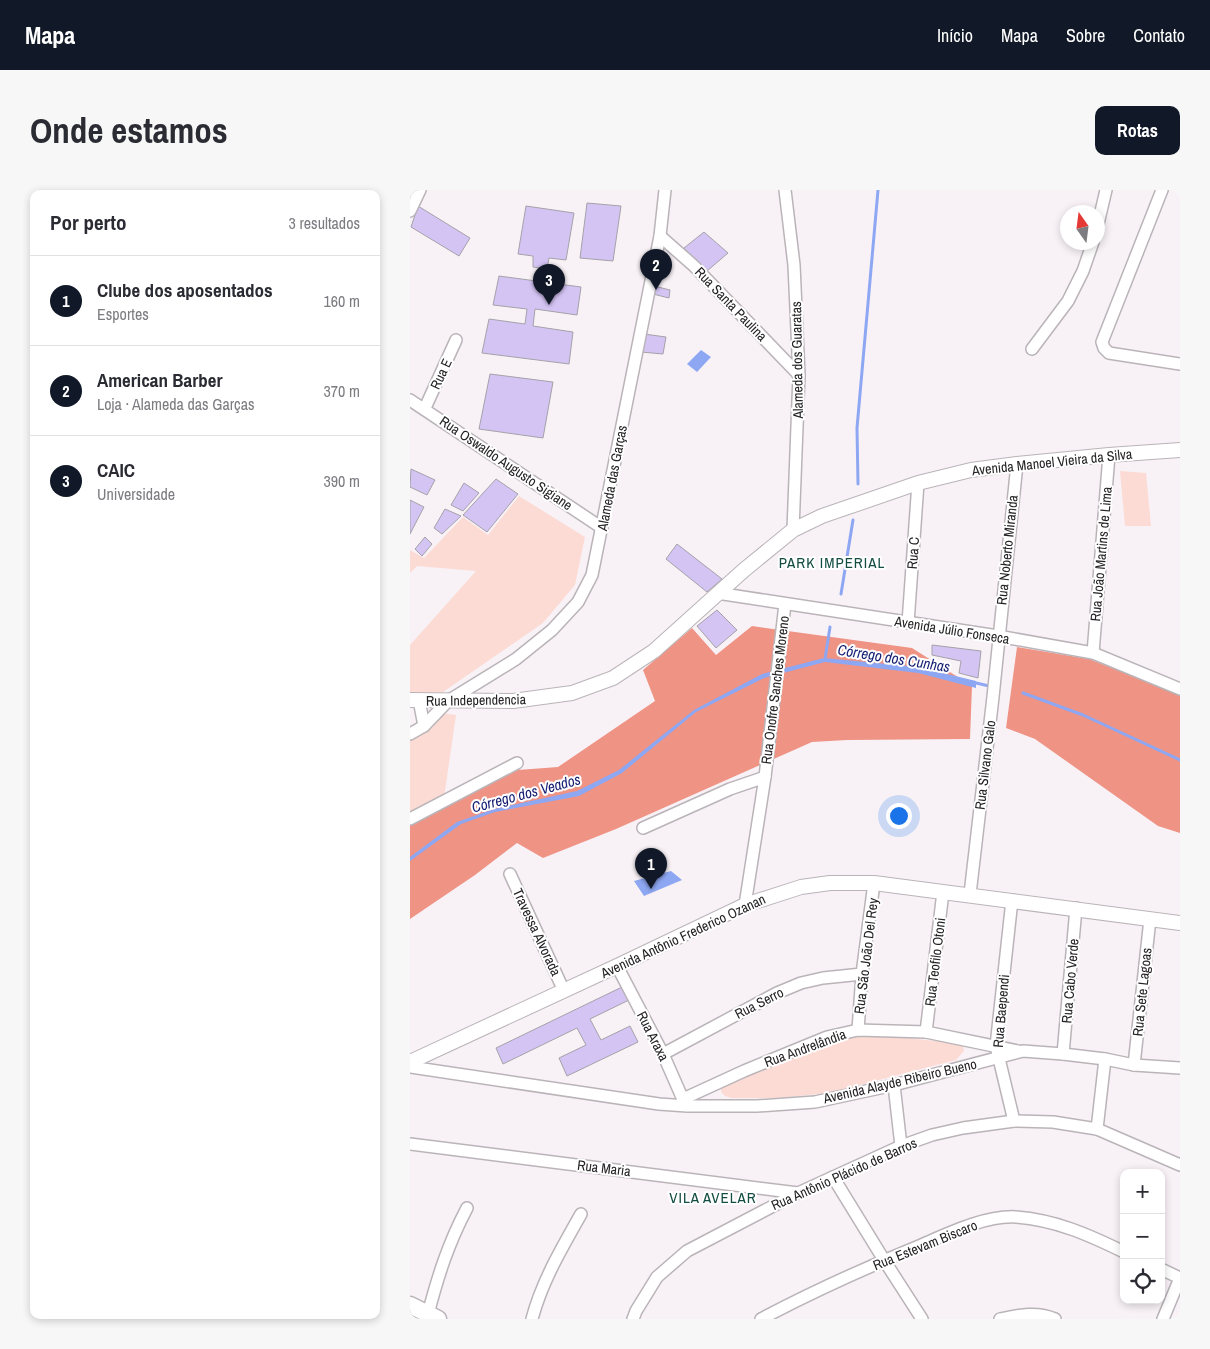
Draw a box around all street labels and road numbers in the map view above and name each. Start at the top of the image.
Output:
street label: Rua Santa Paulina [691,263,771,345]
street label: Alameda dos Guaratas [787,301,807,420]
street label: Rua E [426,356,456,392]
street label: Rua Oswaldo Augusto Sigiane [436,412,576,514]
street label: Alameda das Garças [593,423,631,533]
street label: Avenida Manoel Vieira da Silva [970,445,1134,479]
street label: Rua João Martins de Lima [1086,485,1116,622]
street label: Rua Noberto Miranda [992,494,1022,606]
street label: Rua C [903,536,923,570]
street label: Avenida Júlio Fonseca [892,612,1011,648]
street label: Rua Onofre Sanches Moreno [757,615,793,765]
street label: Rua Independencia [426,690,527,710]
street label: Rua Silvano Galo [971,719,999,811]
street label: Travessa Alvorada [509,885,565,979]
street label: Avenida Antônio Frederico Ozanan [597,890,768,983]
street label: Rua São João Del Rey [850,897,882,1015]
street label: Rua Teofilo Otoni [921,917,949,1007]
street label: Rua Cabo Verde [1057,938,1083,1024]
street label: Rua Sete Lagoas [1128,947,1156,1037]
street label: Rua Baependi [989,974,1013,1048]
street label: Rua Serro [732,983,786,1023]
street label: Rua Araxa [633,1008,673,1065]
street label: Rua Andrelândia [762,1025,849,1071]
street label: Avenida Alayde Ribeiro Bueno [821,1055,978,1108]
street label: Rua Antônio Plácido de Barros [768,1134,920,1214]
street label: Rua Maria [576,1156,632,1180]
street label: Rua Estevam Biscaro [870,1216,980,1274]

